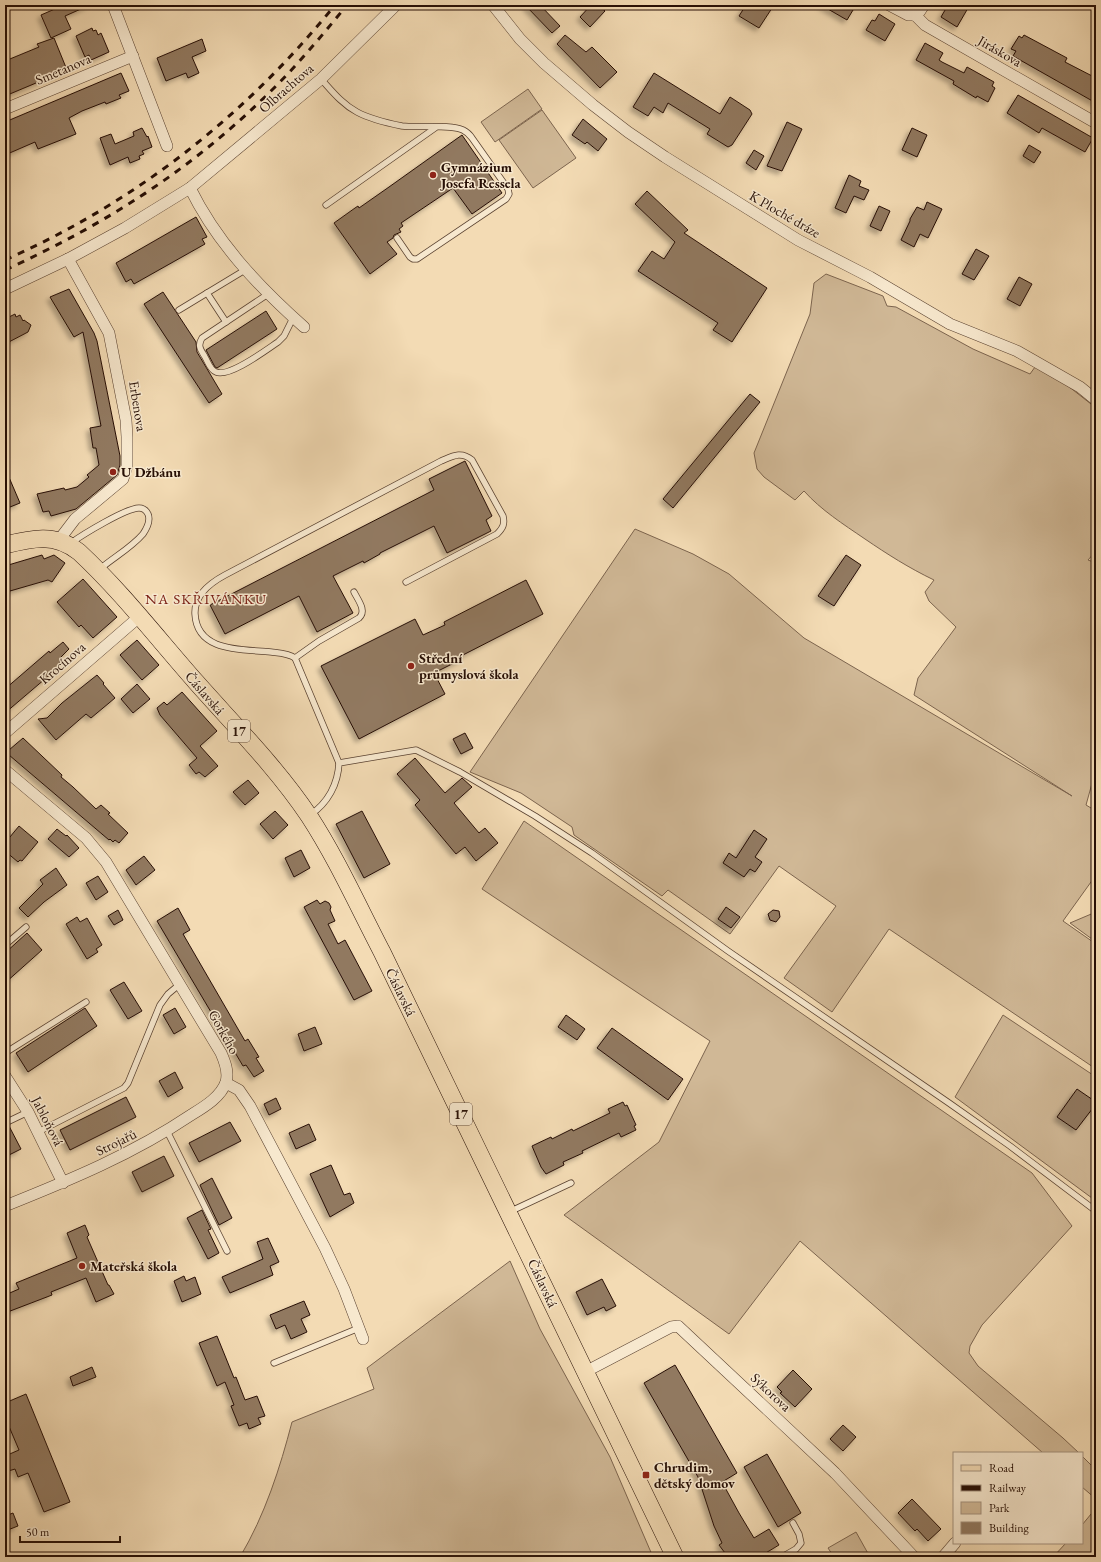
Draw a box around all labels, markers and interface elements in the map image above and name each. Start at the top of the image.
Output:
street label: Jiráskova [974,31,1026,71]
street label: Smetanova [33,49,94,89]
street label: Olbrachtova [255,59,318,117]
place label: Gymnázium Josefa Ressela [439,158,522,192]
marker: Gymnázium Josefa Ressela [428,170,438,180]
street label: K Ploché dráze [746,186,824,242]
street label: Erbenova [125,379,151,433]
place label: U Džbánu [121,463,181,481]
marker: U Džbánu [108,467,118,477]
district label: NA SKŘIVÁNKU [145,589,267,608]
street label: Krocínova [35,638,89,688]
place label: Střední průmyslová škola [419,649,519,683]
marker: Střední průmyslová škola [406,661,416,671]
street label: Čáslavská [181,668,229,719]
road number: 17 [228,720,250,742]
street label: Čáslavská [382,965,421,1019]
street label: Gorkého [204,1007,244,1057]
street label: Jabloňová [27,1092,68,1149]
road number: 17 [450,1103,472,1125]
street label: Strojařů [93,1124,140,1160]
street label: Čáslavská [524,1256,562,1311]
place label: Mateřská škola [90,1257,178,1275]
marker: Mateřská škola [77,1261,87,1271]
street label: Sýkorova [747,1369,795,1416]
legend [953,1452,1083,1544]
place label: Chrudim, dětský domov [654,1458,735,1492]
text: Road [989,1460,1015,1476]
marker: Chrudim, dětský domov [641,1470,651,1480]
text: Railway [989,1480,1027,1496]
text: Park [989,1500,1010,1516]
scale bar [20,1518,120,1544]
text: Building [989,1520,1030,1536]
text: 50 m [26,1524,50,1540]

